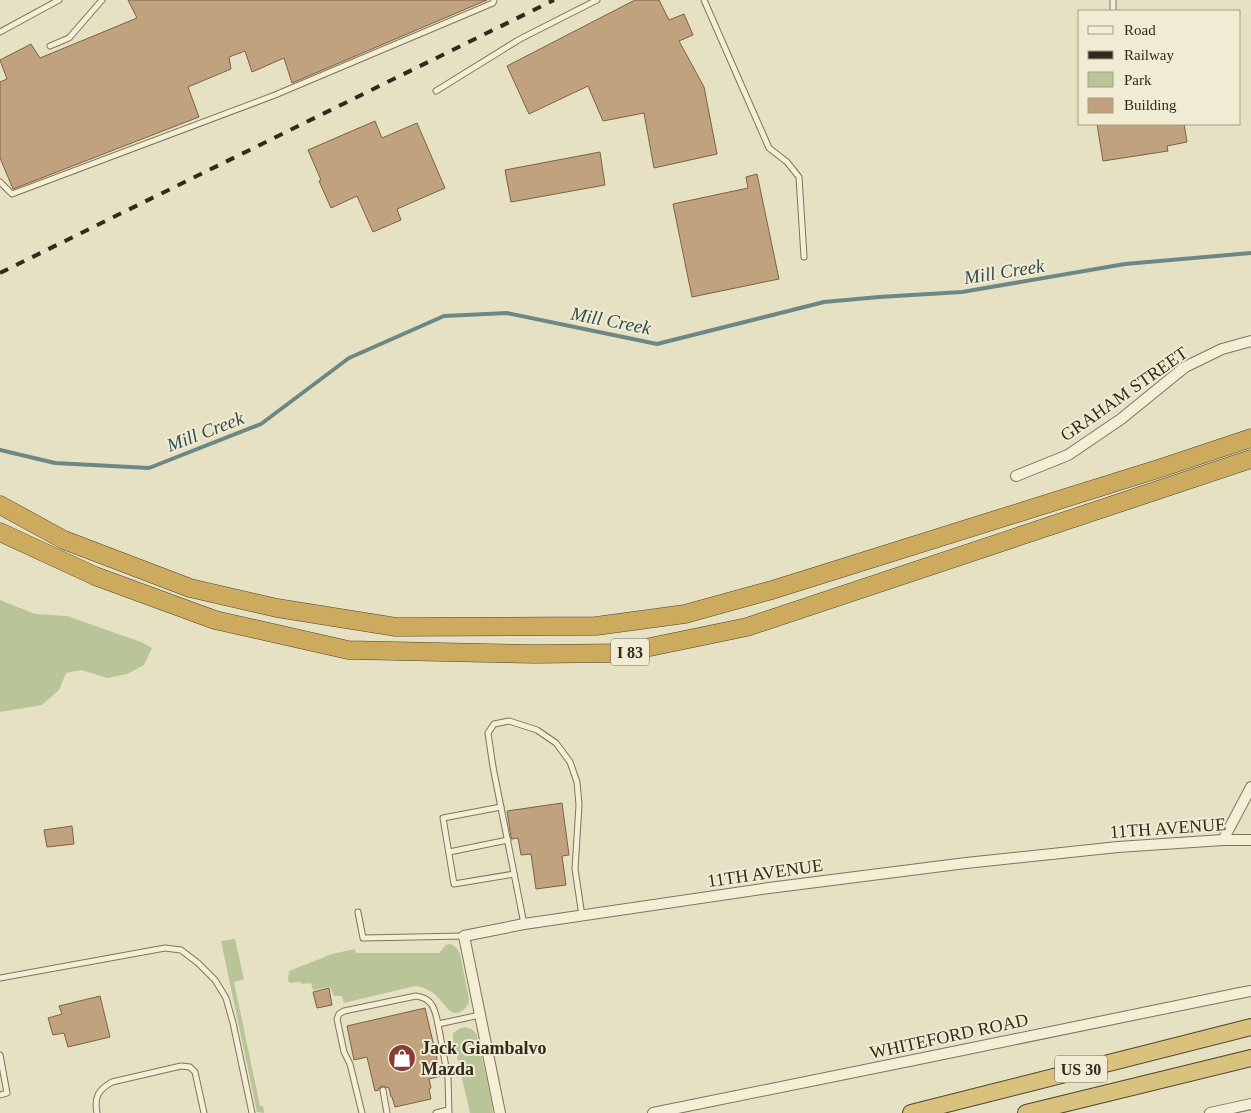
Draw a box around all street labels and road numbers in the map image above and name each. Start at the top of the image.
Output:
street label: GRAHAM STREET [1057,343,1191,445]
road number: I 83 [611,638,649,666]
street label: 11TH AVENUE [1109,814,1227,842]
street label: 11TH AVENUE [706,855,824,891]
street label: WHITEFORD ROAD [868,1009,1030,1063]
road number: US 30 [1055,1056,1107,1082]

